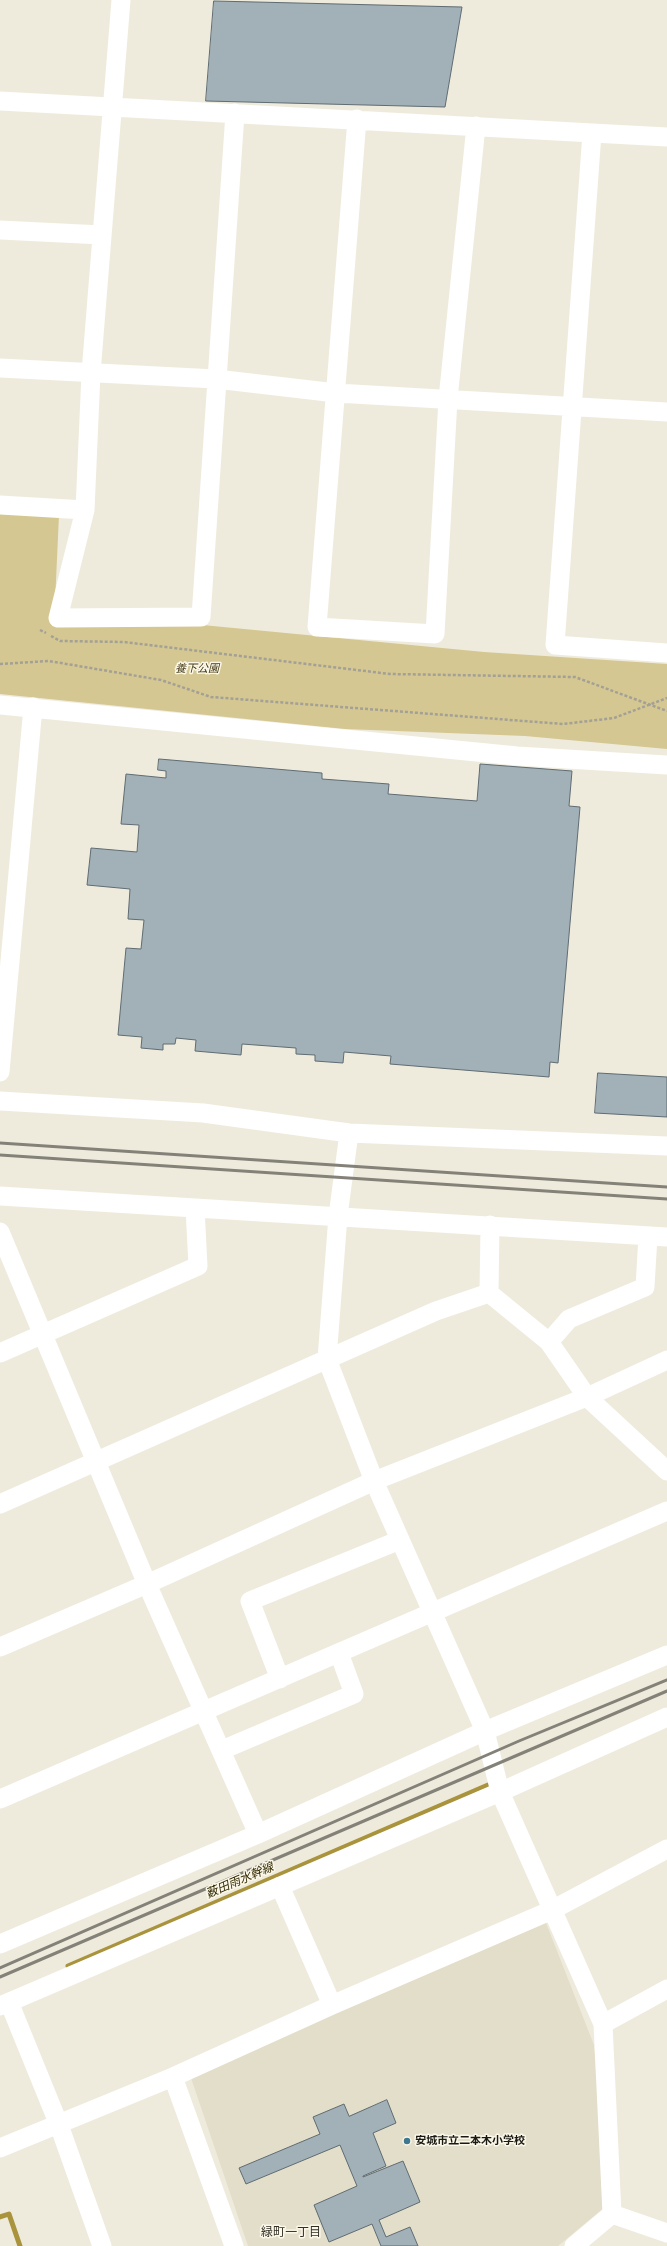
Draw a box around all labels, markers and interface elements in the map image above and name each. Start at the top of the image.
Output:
park label: 養下公園 [175,662,219,676]
water label: 薮田雨水幹線 [204,1860,276,1902]
place label: 安城市立二本木小学校 [415,2134,525,2148]
marker: 安城市立二本木小学校 [402,2136,412,2146]
district label: 緑町一丁目 [261,2226,321,2240]

